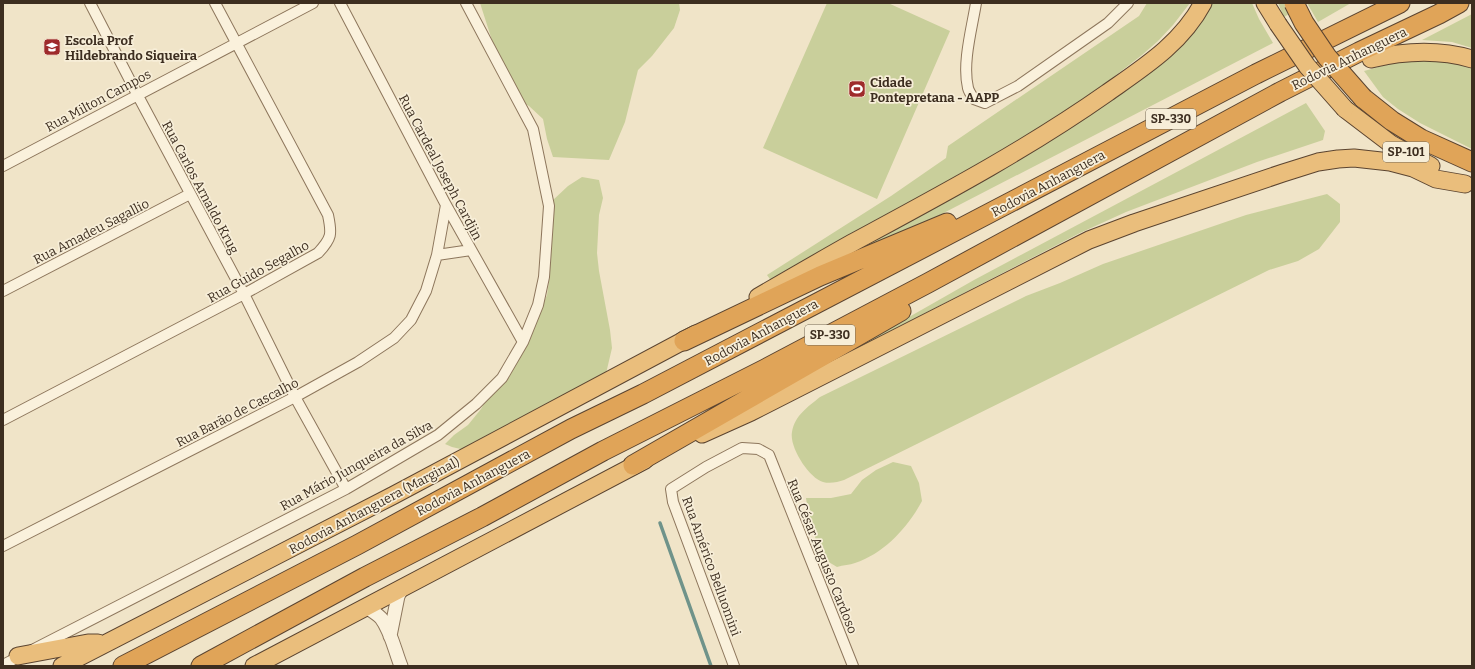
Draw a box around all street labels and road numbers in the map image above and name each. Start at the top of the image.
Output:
street label: Rodovia Anhanguera [1289,24,1409,93]
street label: Rua Milton Campos [43,66,154,135]
street label: Rua Cardeal Joseph Cardjin [396,92,486,243]
road number: SP-330 [1146,109,1196,129]
street label: Rua Carlos Arnaldo Krug [159,118,242,256]
road number: SP-101 [1383,142,1429,162]
street label: Rodovia Anhanguera [989,147,1108,220]
street label: Rua Amadeu Sagallio [31,196,152,267]
street label: Rua Guido Segalho [205,237,312,306]
street label: Rodovia Anhanguera [702,296,821,369]
road number: SP-330 [805,325,855,345]
street label: Rua Barão de Cascalho [173,375,301,450]
street label: Rua Mário Junqueira da Silva [277,417,435,514]
street label: Rodovia Anhanguera [414,446,533,519]
street label: Rodovia Anhanguera (Marginal) [286,454,462,557]
street label: Rua César Augusto Cardoso [785,477,860,636]
street label: Rua Américo Belluomini [679,494,744,638]

